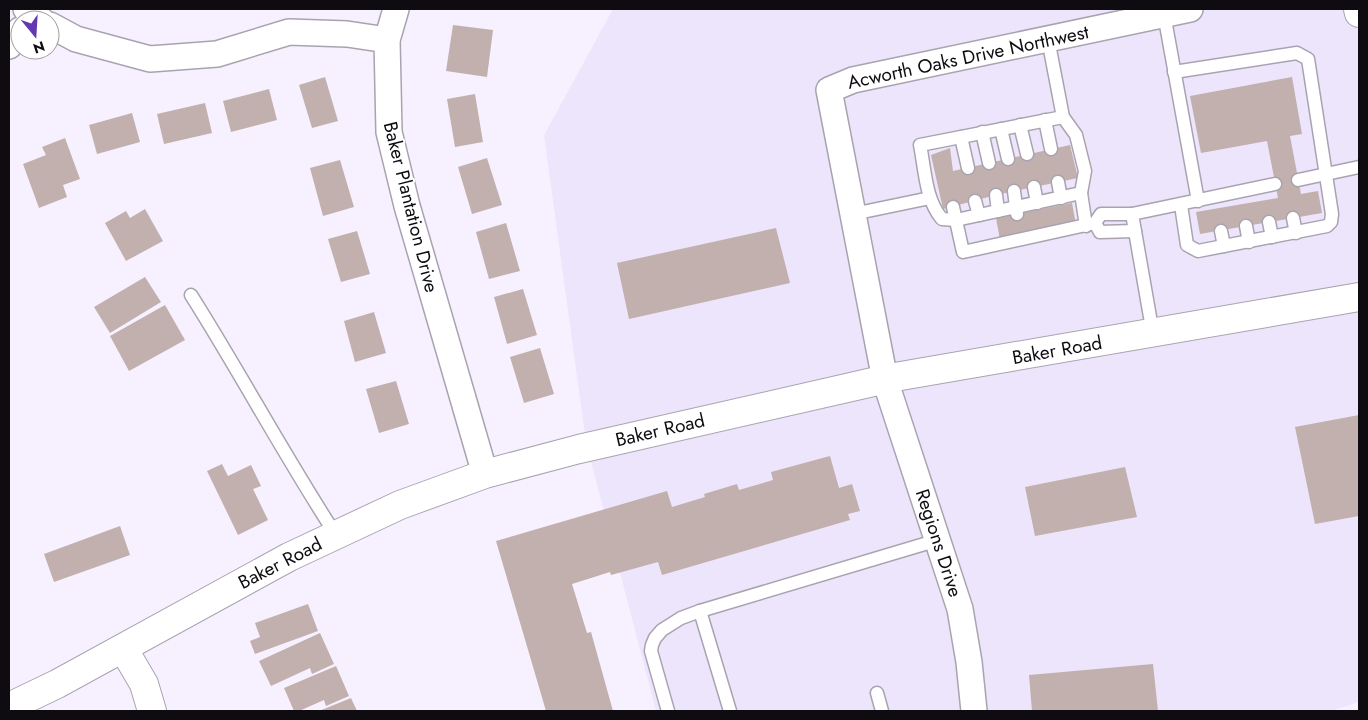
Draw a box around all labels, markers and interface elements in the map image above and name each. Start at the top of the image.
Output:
north arrow [10,10,60,60]
street label: Acworth Oaks Drive Northwest [845,18,1091,96]
text: N [31,36,47,59]
street label: Baker Plantation Drive [377,119,445,295]
street label: Baker Road [1010,329,1104,371]
street label: Baker Road [613,407,707,453]
street label: Regions Drive [909,486,969,601]
street label: Baker Road [233,530,327,596]

